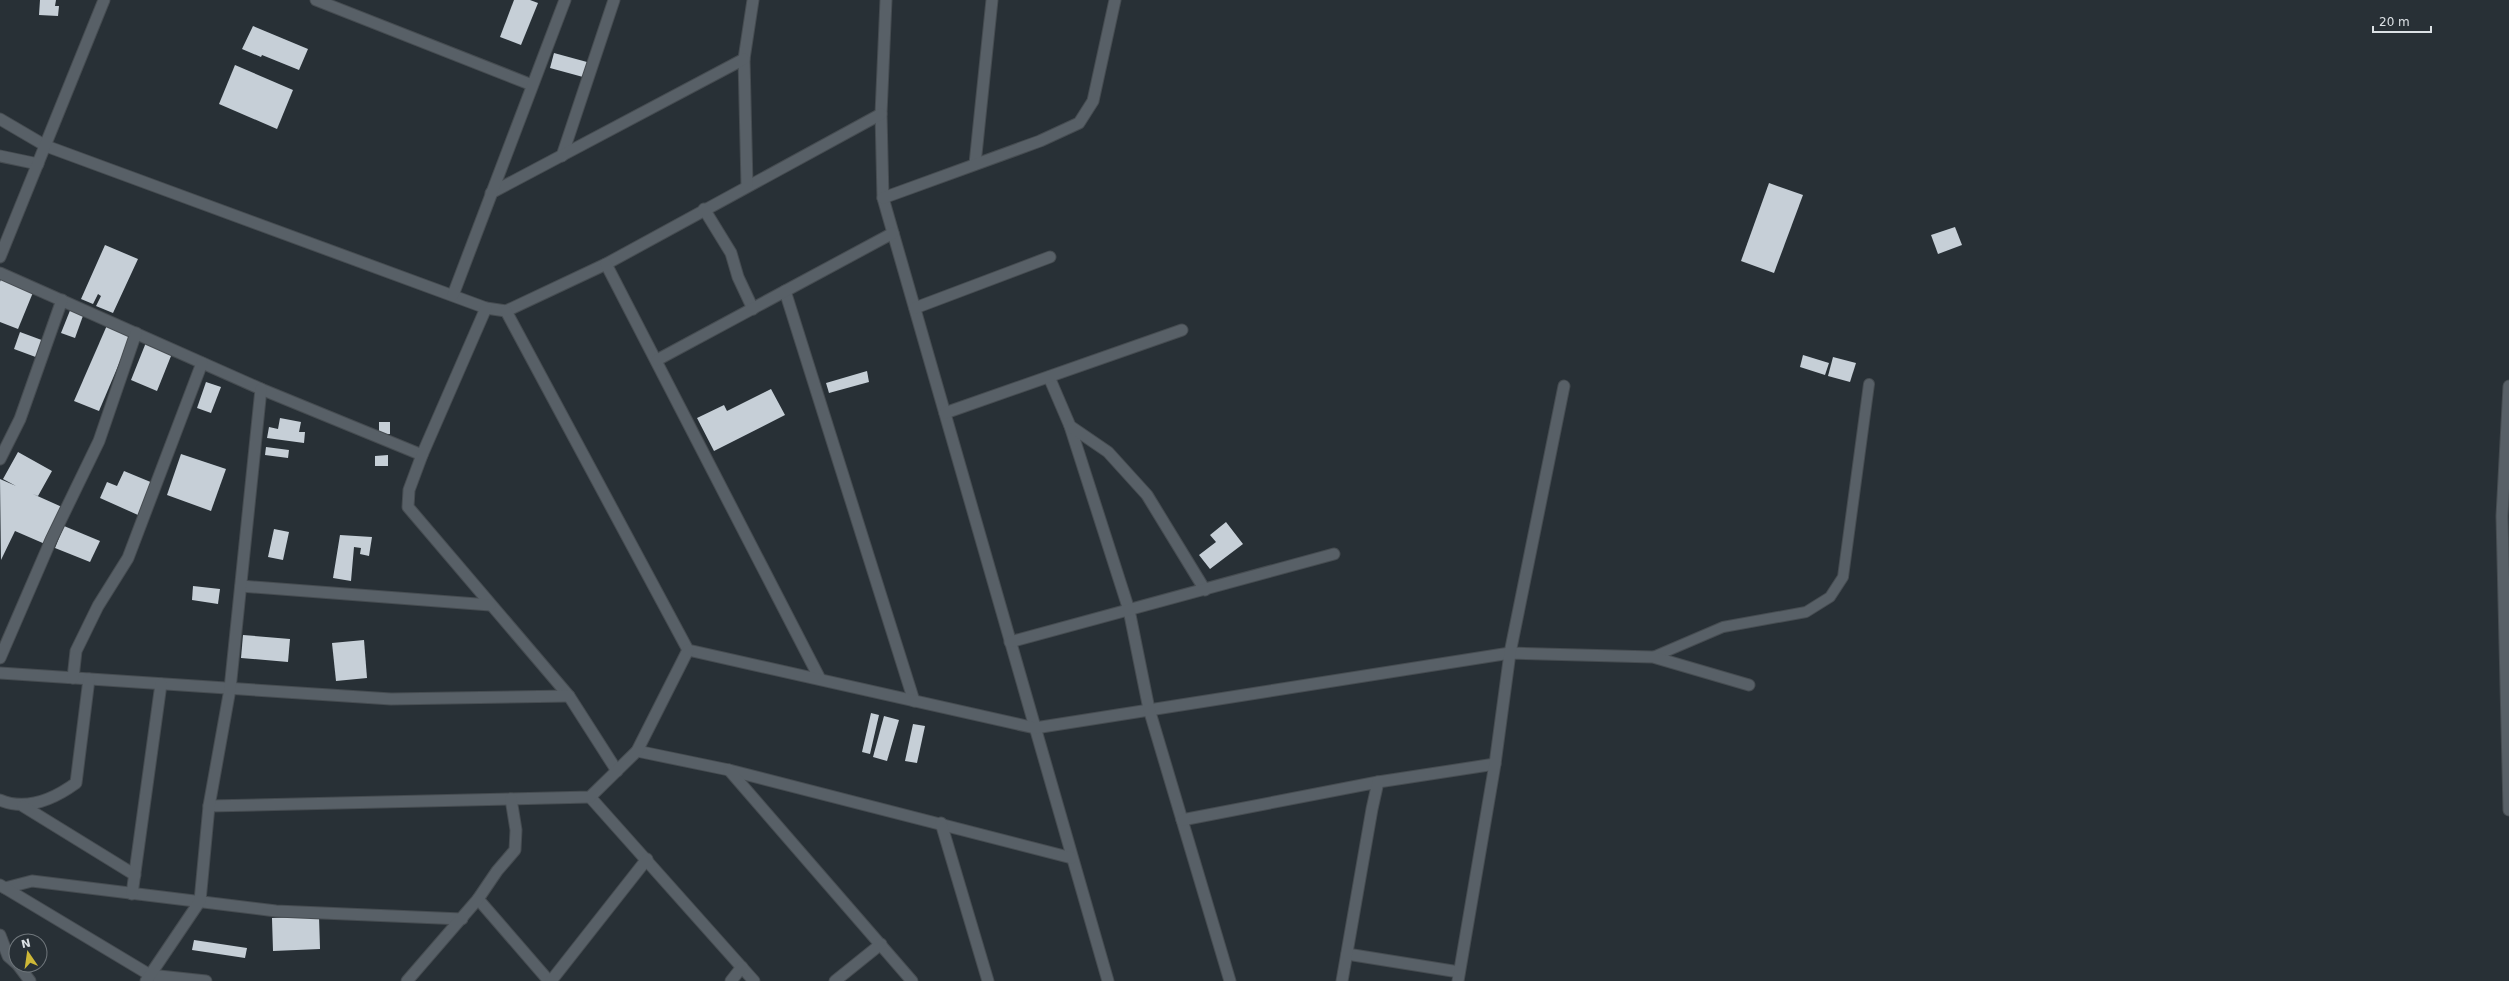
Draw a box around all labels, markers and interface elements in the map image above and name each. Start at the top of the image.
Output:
scale bar [2373,8,2431,34]
text: 20 m [2379,15,2410,29]
north arrow [8,933,48,973]
text: N [20,936,32,951]

